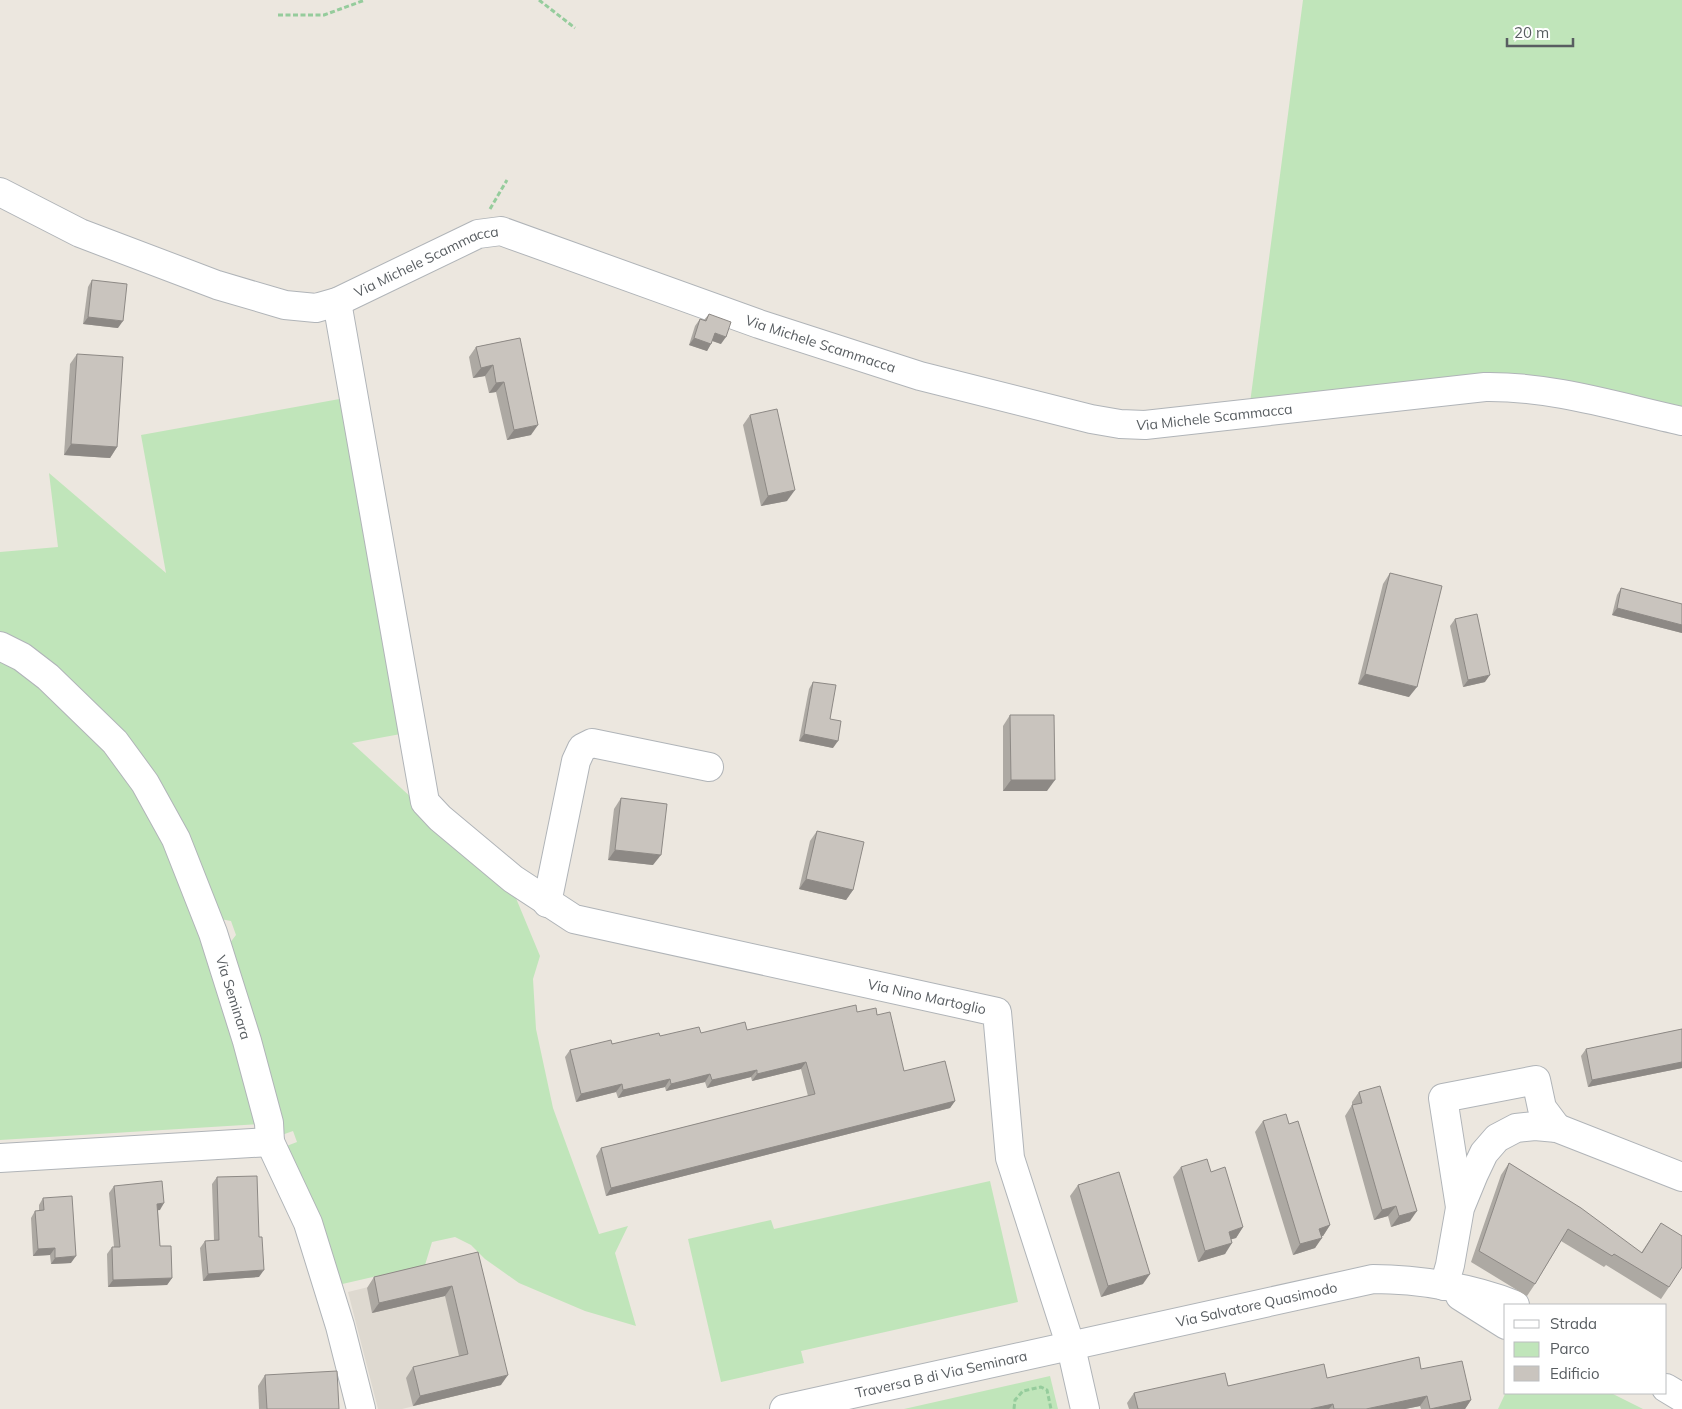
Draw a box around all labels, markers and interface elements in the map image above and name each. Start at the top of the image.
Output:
scale bar [1507,15,1573,47]
text: 20 m [1514,23,1549,42]
street label: Via Michele Scammacca [351,222,500,301]
street label: Via Michele Scammacca [743,311,898,377]
street label: Via Michele Scammacca [1136,400,1293,434]
street label: Via Seminara [212,953,255,1042]
street label: Via Nino Martoglio [866,975,988,1018]
street label: Via Salvatore Quasimodo [1174,1278,1339,1331]
legend [1504,1304,1667,1394]
text: Strada [1550,1314,1597,1333]
text: Parco [1550,1339,1590,1358]
street label: Traversa B di Via Seminara [854,1347,1029,1402]
text: Edificio [1550,1364,1600,1383]

